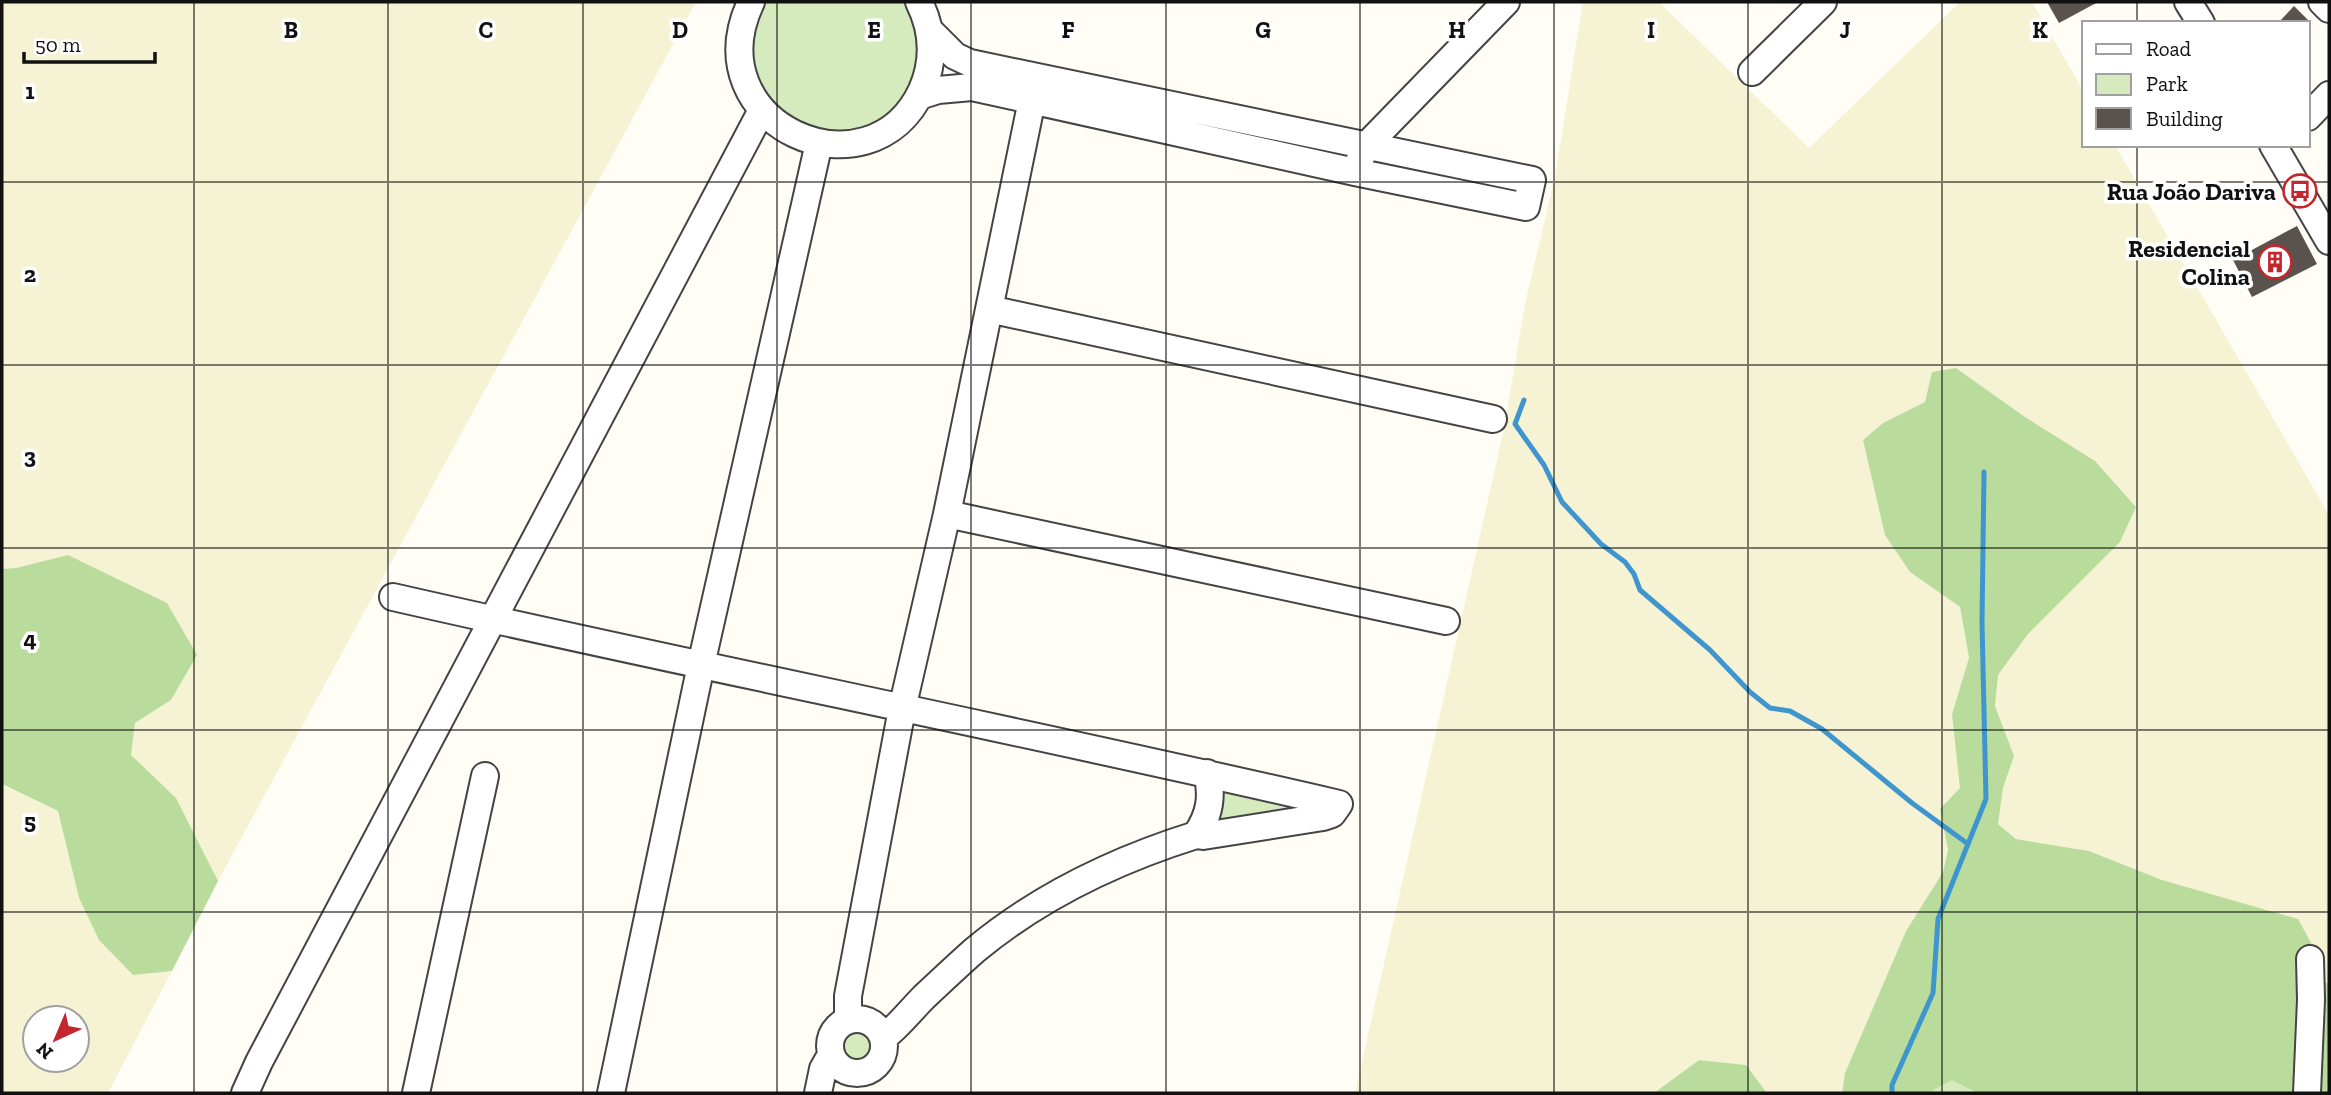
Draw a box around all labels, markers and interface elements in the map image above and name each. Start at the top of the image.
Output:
text: B [284,16,298,44]
text: C [479,16,493,44]
text: D [672,16,688,44]
text: E [867,16,881,44]
text: F [1061,16,1075,44]
text: G [1255,16,1271,44]
text: H [1448,16,1466,44]
text: I [1647,16,1655,44]
text: J [1839,16,1851,44]
text: K [2032,16,2048,44]
scale bar [24,21,156,65]
legend [2082,21,2310,147]
text: 50 m [35,32,81,57]
text: Road [2146,36,2192,61]
text: Park [2146,71,2188,96]
text: 1 [25,77,35,105]
text: Building [2146,106,2223,131]
bus stop icon: Rua João Dariva [2281,172,2319,210]
place label: Rua João Dariva [2107,177,2276,206]
place label: Residencial Colina [2128,234,2250,291]
building icon: Residencial Colina [2256,243,2294,281]
text: 2 [24,260,36,288]
text: 3 [24,442,36,470]
text: 4 [23,625,37,653]
text: 5 [24,807,36,835]
north arrow [21,1004,91,1074]
text: N [31,1038,58,1064]

